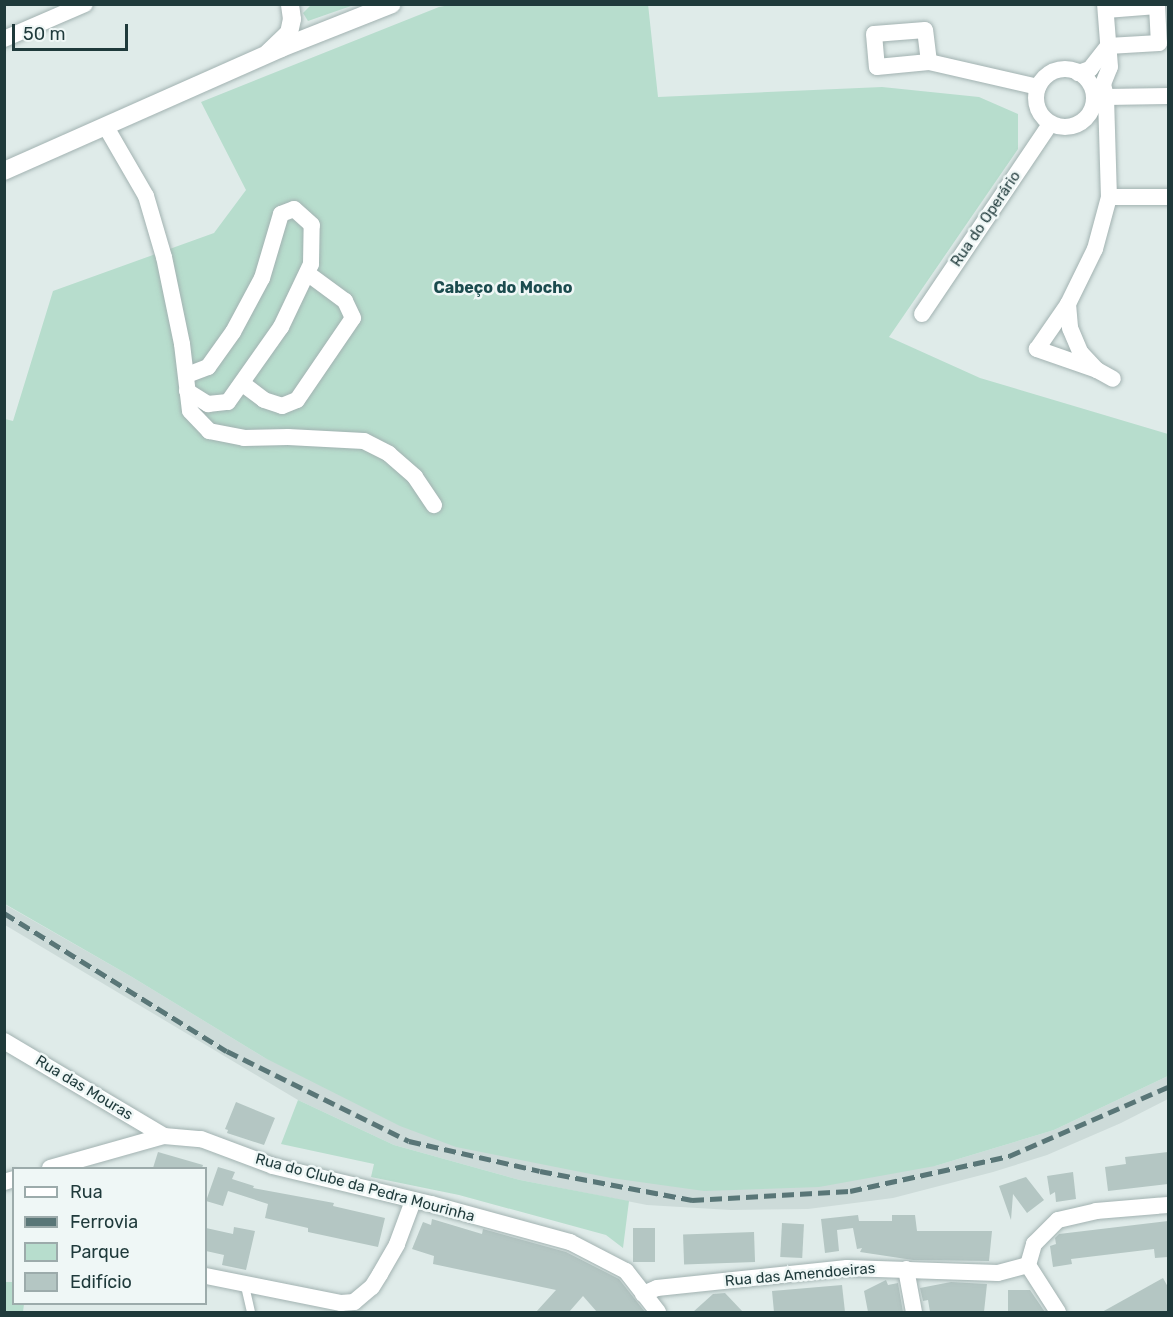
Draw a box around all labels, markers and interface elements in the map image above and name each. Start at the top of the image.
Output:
scale bar [15,12,130,50]
text: 50 m [23,23,66,45]
street label: Rua do Operário [947,168,1025,270]
district label: Cabeço do Mocho [434,278,572,298]
street label: Rua das Mouras [32,1052,136,1124]
street label: Rua do Clube da Pedra Mourinha [253,1150,477,1226]
legend [12,1167,207,1305]
text: Rua [70,1181,103,1203]
text: Ferrovia [70,1211,138,1233]
text: Parque [70,1241,130,1263]
street label: Rua das Amendoeiras [724,1259,876,1291]
text: Edifício [70,1271,132,1293]

